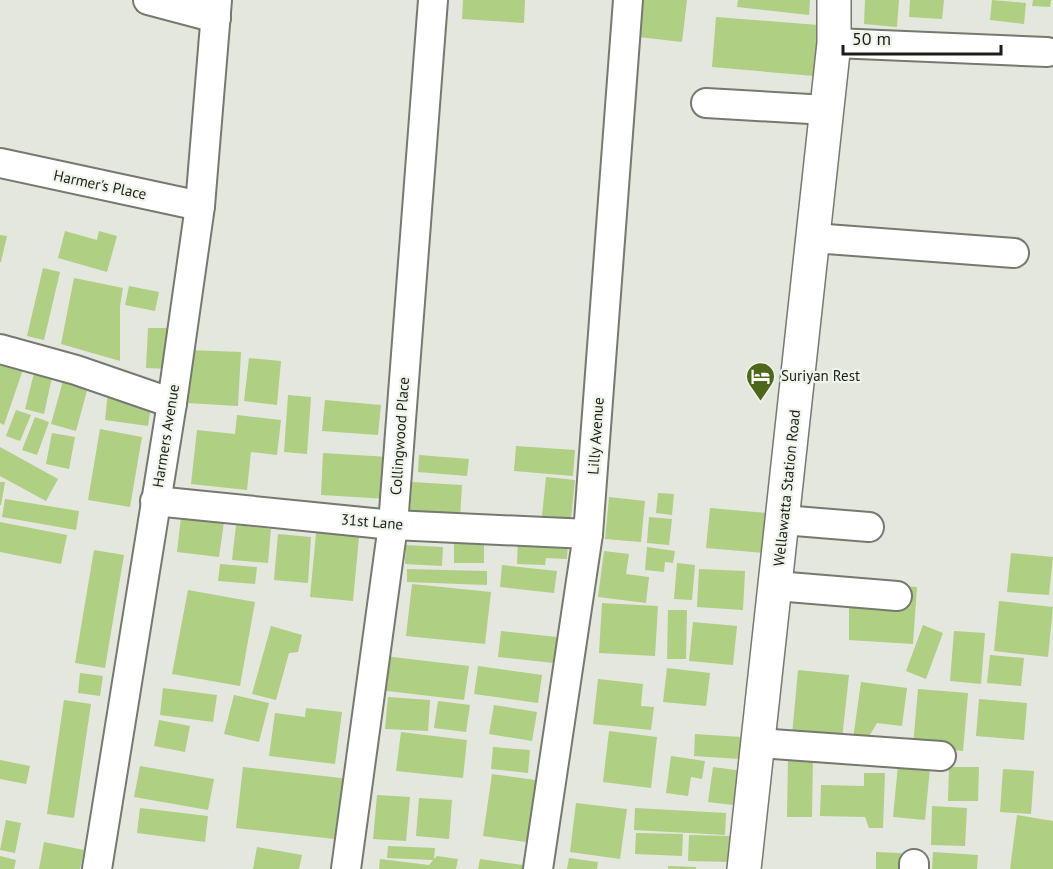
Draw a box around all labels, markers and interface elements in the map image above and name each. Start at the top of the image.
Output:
scale bar [843,18,1000,56]
text: 50 m [852,27,891,50]
street label: Harmer's Place [52,165,148,204]
hotel icon: Suriyan Rest [744,360,776,402]
place label: Suriyan Rest [781,366,860,385]
street label: Collingwood Place [386,376,413,496]
street label: Harmers Avenue [148,383,183,489]
street label: Lilly Avenue [583,397,608,475]
street label: Wellawatta Station Road [769,409,804,567]
street label: 31st Lane [340,509,404,534]

